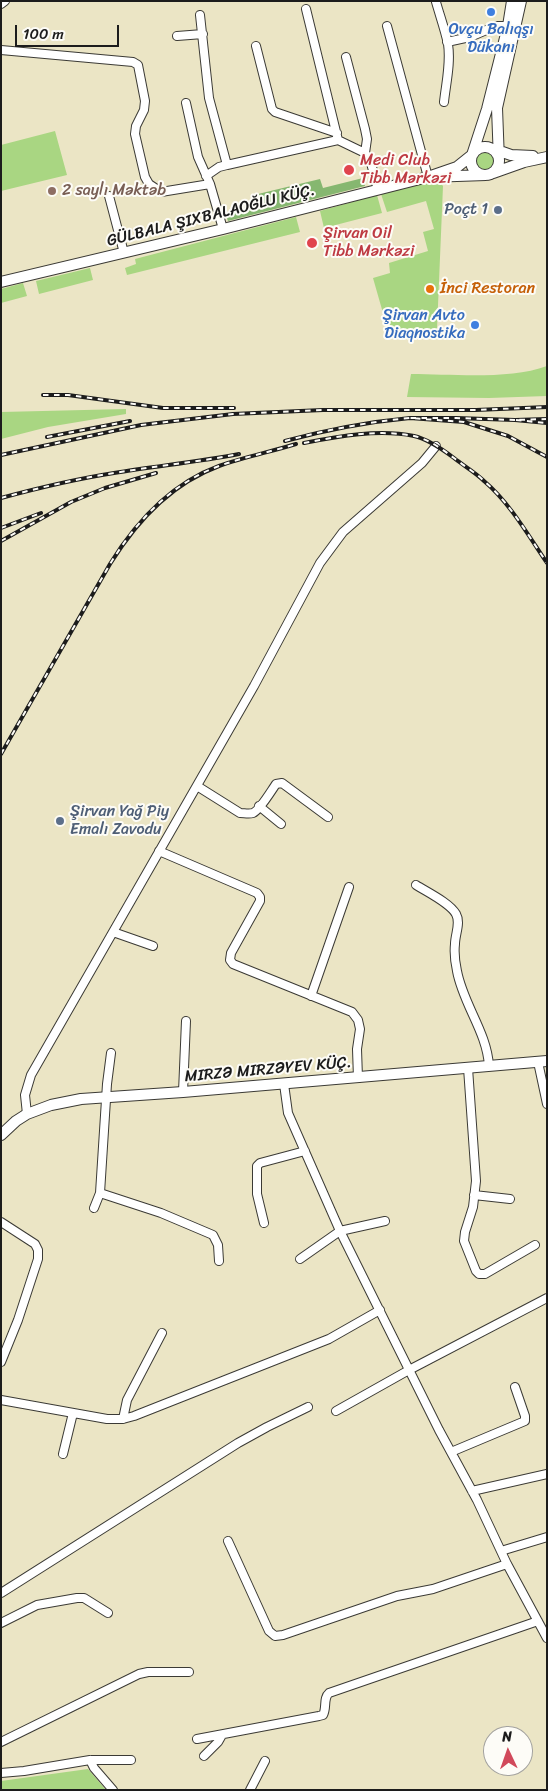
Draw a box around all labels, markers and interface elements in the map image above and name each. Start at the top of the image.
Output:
marker: Ovçu Balıqşı Dükanı [485,6,497,18]
scale bar [18,15,121,47]
place label: Ovçu Balıqşı Dükanı [448,20,534,58]
text: 100 m [23,21,64,47]
place label: Medi Club Tibb Mərkəzi [360,151,451,189]
marker: Medi Club Tibb Mərkəzi [342,163,356,177]
place label: 2 saylı Məktəb [62,181,166,201]
street label: GÜLBALA ŞIXBALAOĞLU KÜÇ. [105,181,317,251]
marker: 2 saylı Məktəb [46,185,58,197]
place label: Poçt 1 [444,200,488,220]
marker: Poçt 1 [492,204,504,216]
place label: Şirvan Oil Tibb Mərkəzi [323,224,414,262]
marker: Şirvan Oil Tibb Mərkəzi [305,236,319,250]
place label: İnci Restoran [440,279,535,299]
marker: İnci Restoran [424,283,436,295]
place label: Şirvan Avto Diaqnostika [383,306,465,344]
marker: Şirvan Avto Diaqnostika [469,319,481,331]
place label: Şirvan Yağ Piy Emalı Zavodu [70,802,169,840]
marker: Şirvan Yağ Piy Emalı Zavodu [54,815,66,827]
street label: MIRZƏ MIRZƏYEV KÜÇ. [184,1053,352,1087]
text: N [502,1724,513,1749]
north arrow [483,1726,533,1776]

